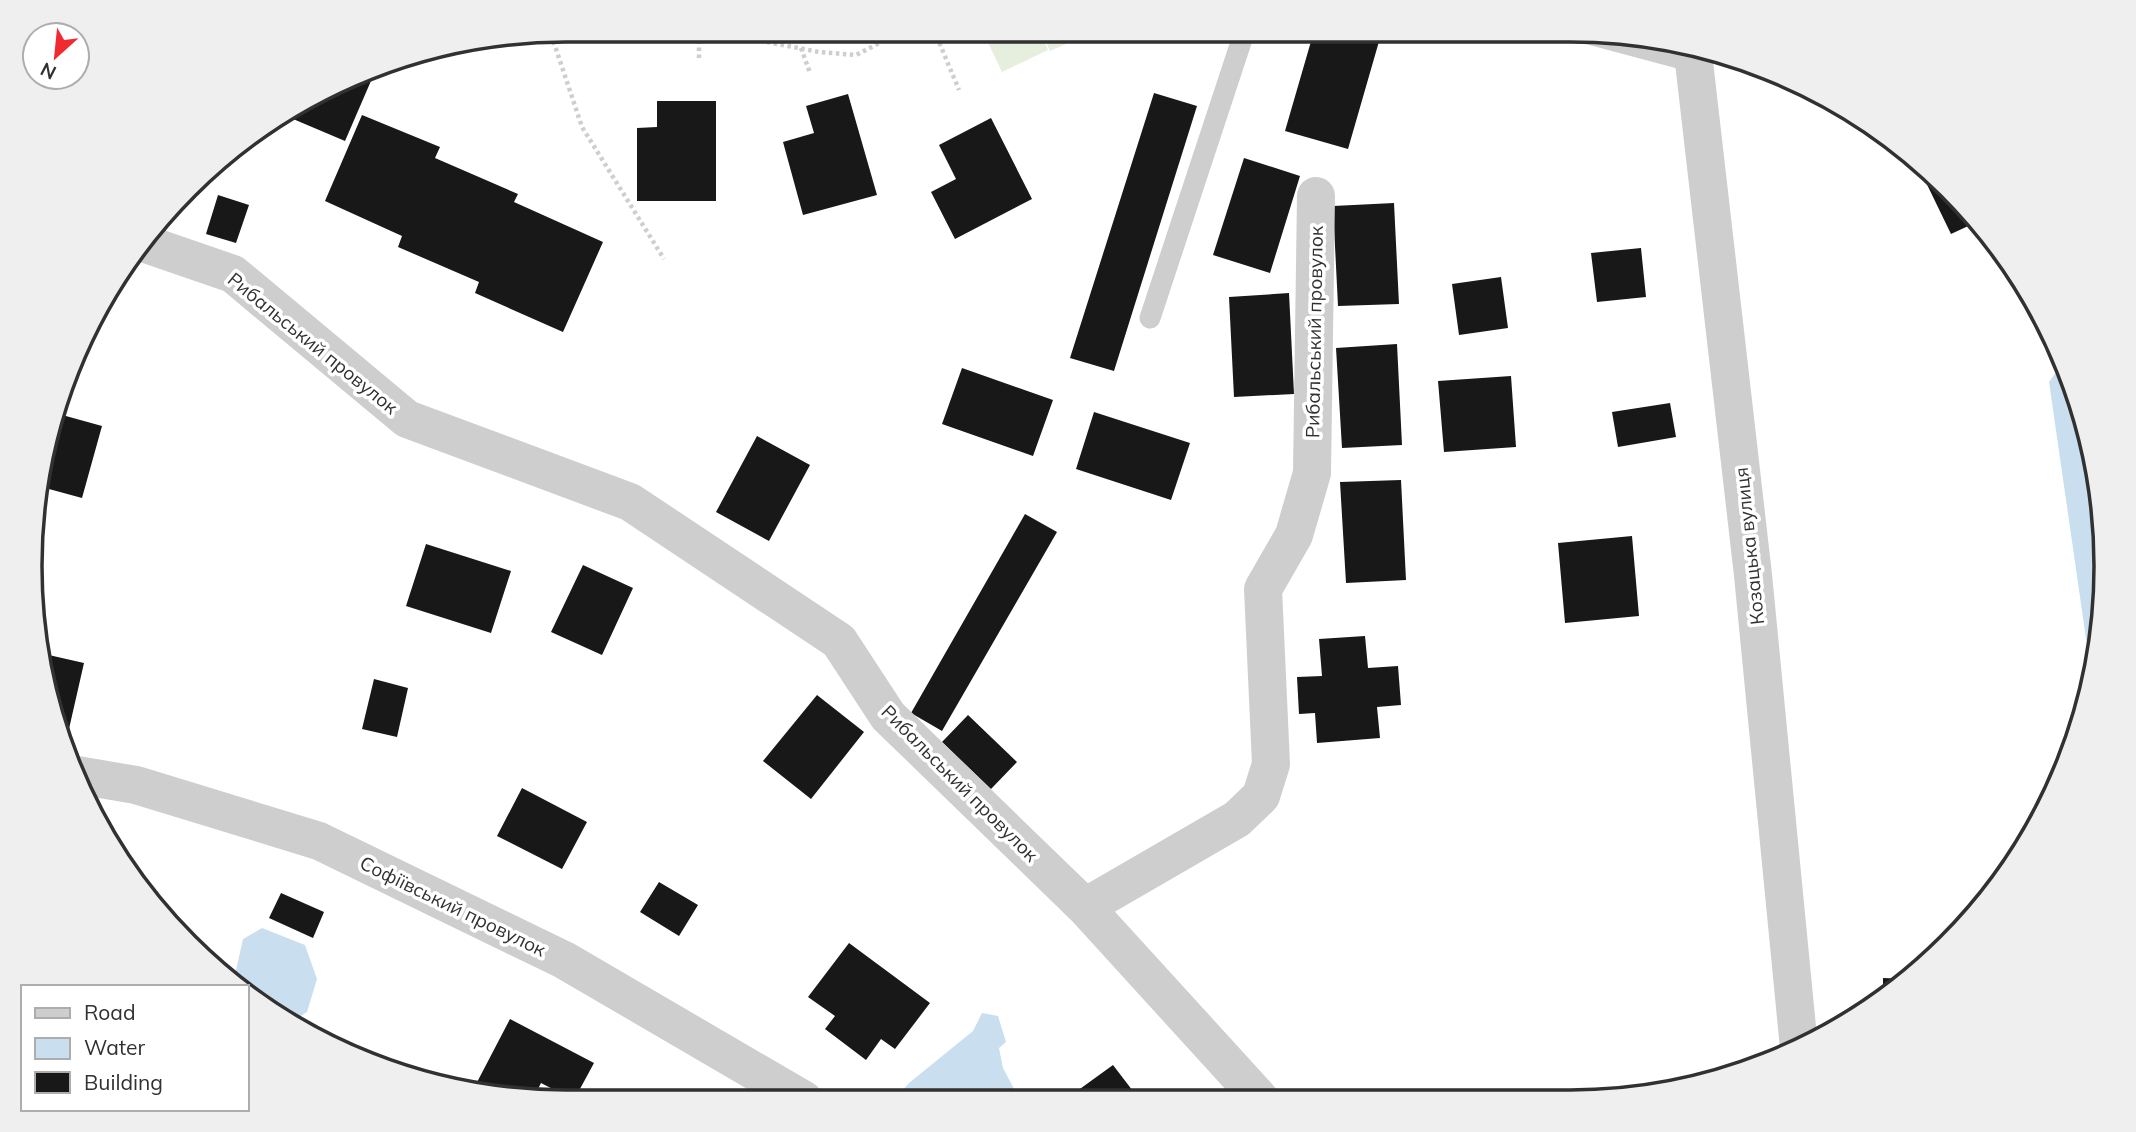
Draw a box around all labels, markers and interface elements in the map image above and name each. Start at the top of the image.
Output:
north arrow [21,21,91,91]
text: N [36,57,60,85]
street label: Рибальський провулок [1300,225,1328,438]
street label: Рибальський провулок [223,267,404,420]
street label: Козацька вулиця [1729,466,1769,626]
street label: Рибальський провулок [876,699,1044,867]
street label: Софіївський провулок [356,851,551,962]
legend [21,985,248,1111]
text: Road [84,999,135,1025]
text: Water [84,1034,145,1060]
text: Building [84,1069,163,1095]

